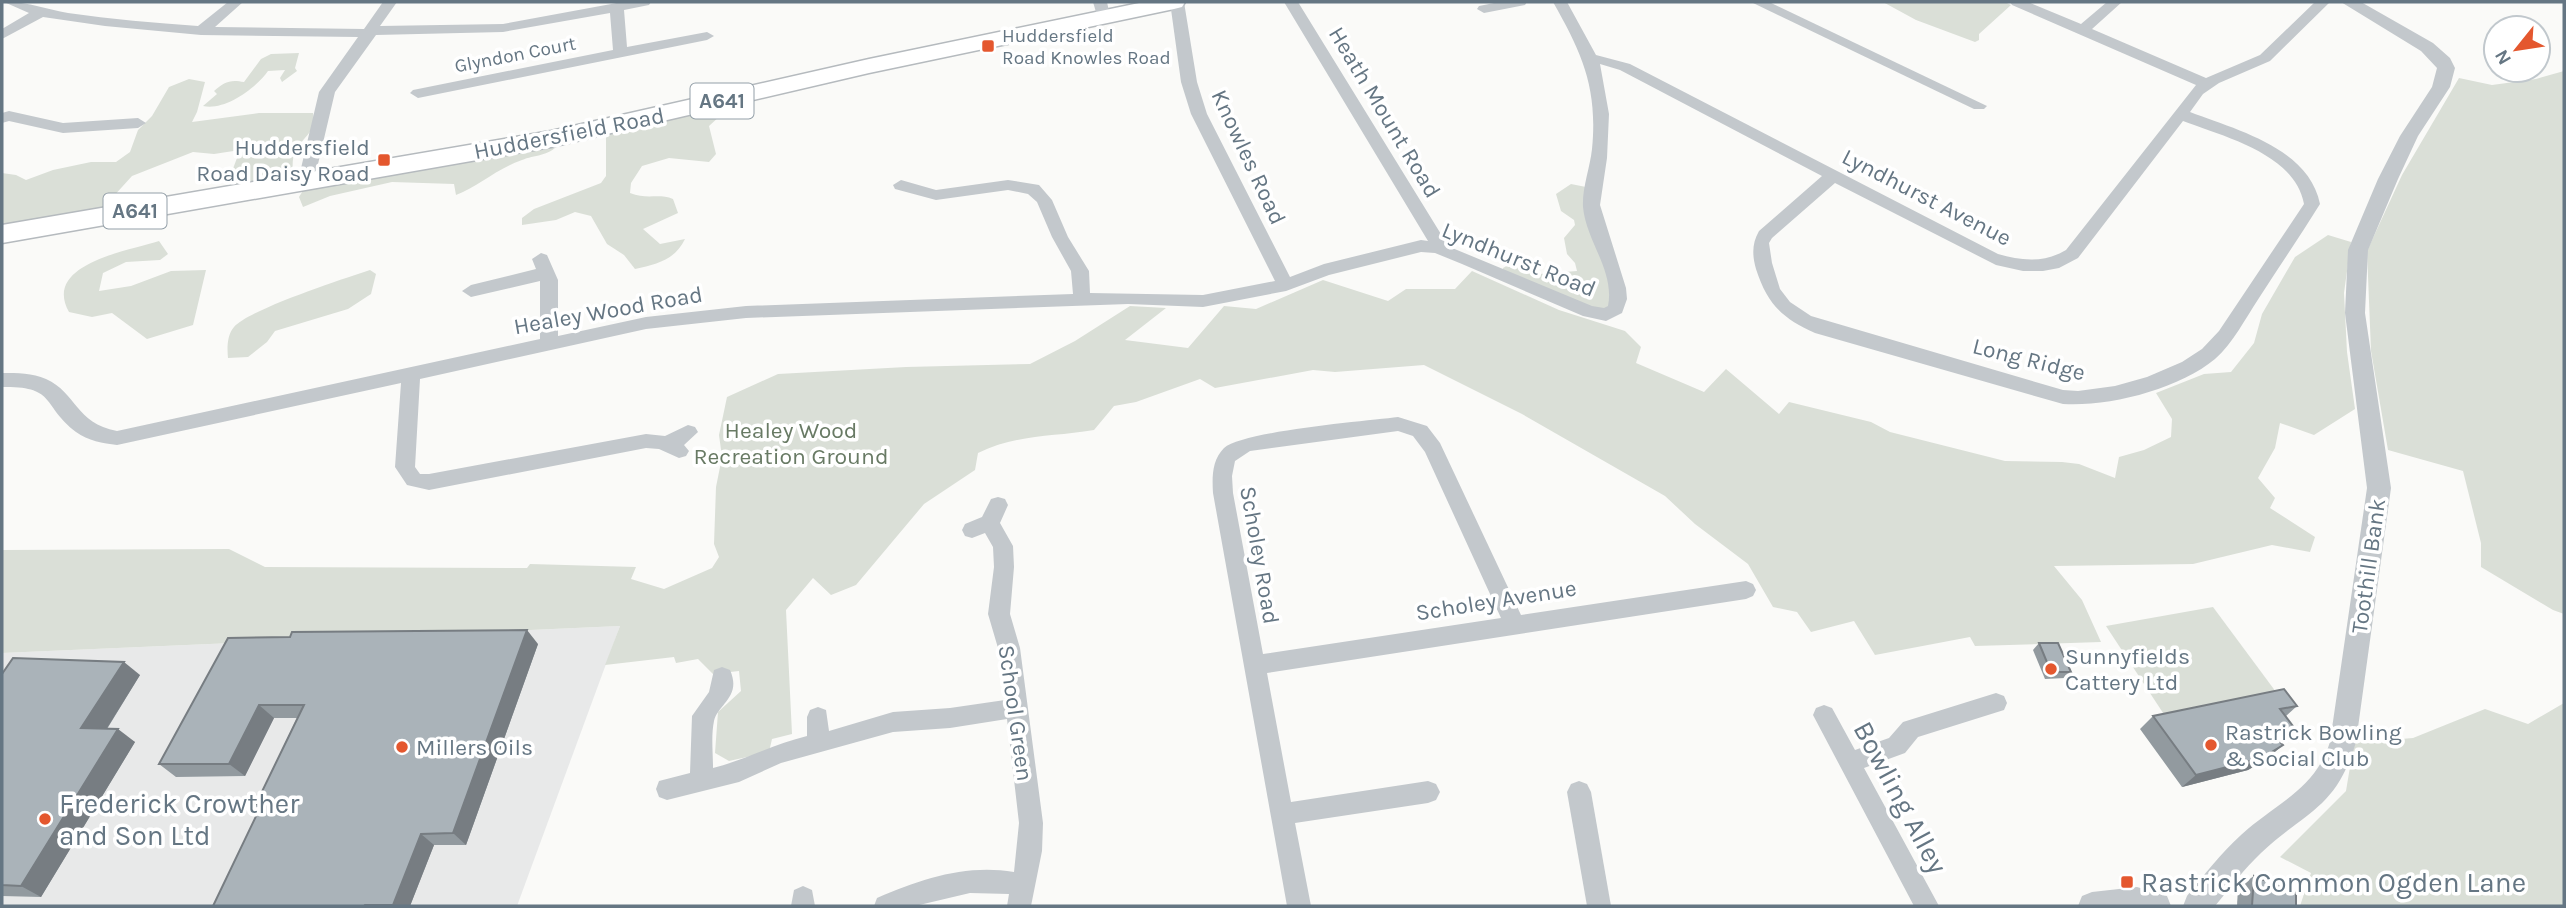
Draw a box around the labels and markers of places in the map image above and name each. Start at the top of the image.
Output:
place label: Huddersfield Road Knowles Road [1002,25,1171,69]
marker: Huddersfield Road Knowles Road [980,38,996,54]
place label: Huddersfield Road Daisy Road [196,134,370,187]
marker: Huddersfield Road Daisy Road [376,152,392,168]
place label: Sunnyfields Cattery Ltd [2065,643,2190,696]
marker: Sunnyfields Cattery Ltd [2043,661,2059,677]
place label: Rastrick Bowling & Social Club [2225,719,2402,772]
place label: Millers Oils [416,734,533,761]
marker: Rastrick Bowling & Social Club [2203,737,2219,753]
marker: Millers Oils [394,739,410,755]
place label: Frederick Crowther and Son Ltd [59,787,300,852]
marker: Frederick Crowther and Son Ltd [37,811,53,827]
place label: Rastrick Common Ogden Lane [2141,866,2526,899]
marker: Rastrick Common Ogden Lane [2119,874,2135,890]

